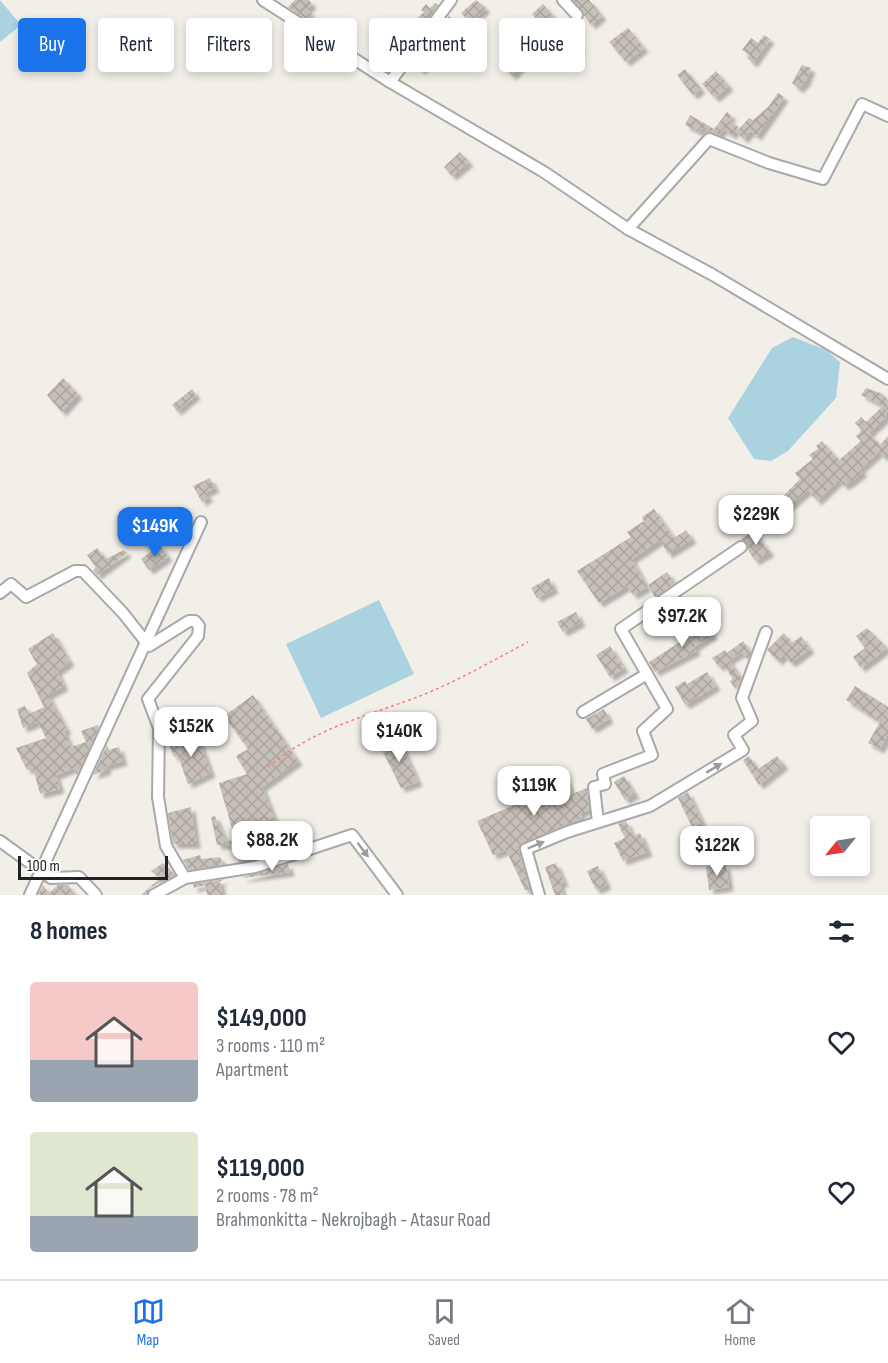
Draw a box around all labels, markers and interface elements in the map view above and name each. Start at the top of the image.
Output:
chip: Buy [18,18,86,72]
chip: Rent [98,18,174,72]
chip: Filters [186,18,272,72]
chip: New [284,18,357,72]
chip: Apartment [369,18,487,72]
chip: House [499,18,585,72]
pin: $229K [714,495,798,546]
text: $229K [732,502,780,526]
pin: $149K [113,507,197,558]
text: $149K [132,514,178,538]
pin: $97.2K [633,597,731,648]
text: $97.2K [657,604,707,628]
pin: $152K [149,707,233,758]
pin: $140K [357,712,441,763]
text: $152K [168,714,214,738]
text: $140K [376,719,422,743]
one-way arrow [706,762,722,773]
pin: $119K [492,766,576,817]
text: $119K [511,773,557,797]
north arrow [810,816,870,876]
map controls [810,816,870,876]
pin: $88.2K [223,821,321,872]
pin: $122K [675,826,759,877]
text: $88.2K [246,828,298,852]
text: $122K [694,833,740,857]
one-way arrow [527,840,545,849]
one-way arrow [356,842,368,857]
scale bar [18,853,168,880]
text: 100 m [27,857,60,876]
icon: filters [825,915,858,948]
text: 8 homes [30,916,108,947]
text: $149,000 [216,1003,307,1034]
icon: home [78,1006,150,1078]
icon: heart [825,1026,858,1059]
text: 3 rooms · 110 m² [216,1034,325,1058]
text: Apartment [216,1058,289,1082]
text: $119,000 [216,1153,305,1184]
icon: home [78,1156,150,1228]
icon: heart [825,1176,858,1209]
text: 2 rooms · 78 m² [216,1184,319,1208]
text: Brahmonkitta - Nekrojbagh - Atasur Road [216,1208,491,1232]
tab: Map [132,1295,165,1350]
tab: Saved [428,1295,461,1350]
tab: Home [724,1295,757,1350]

